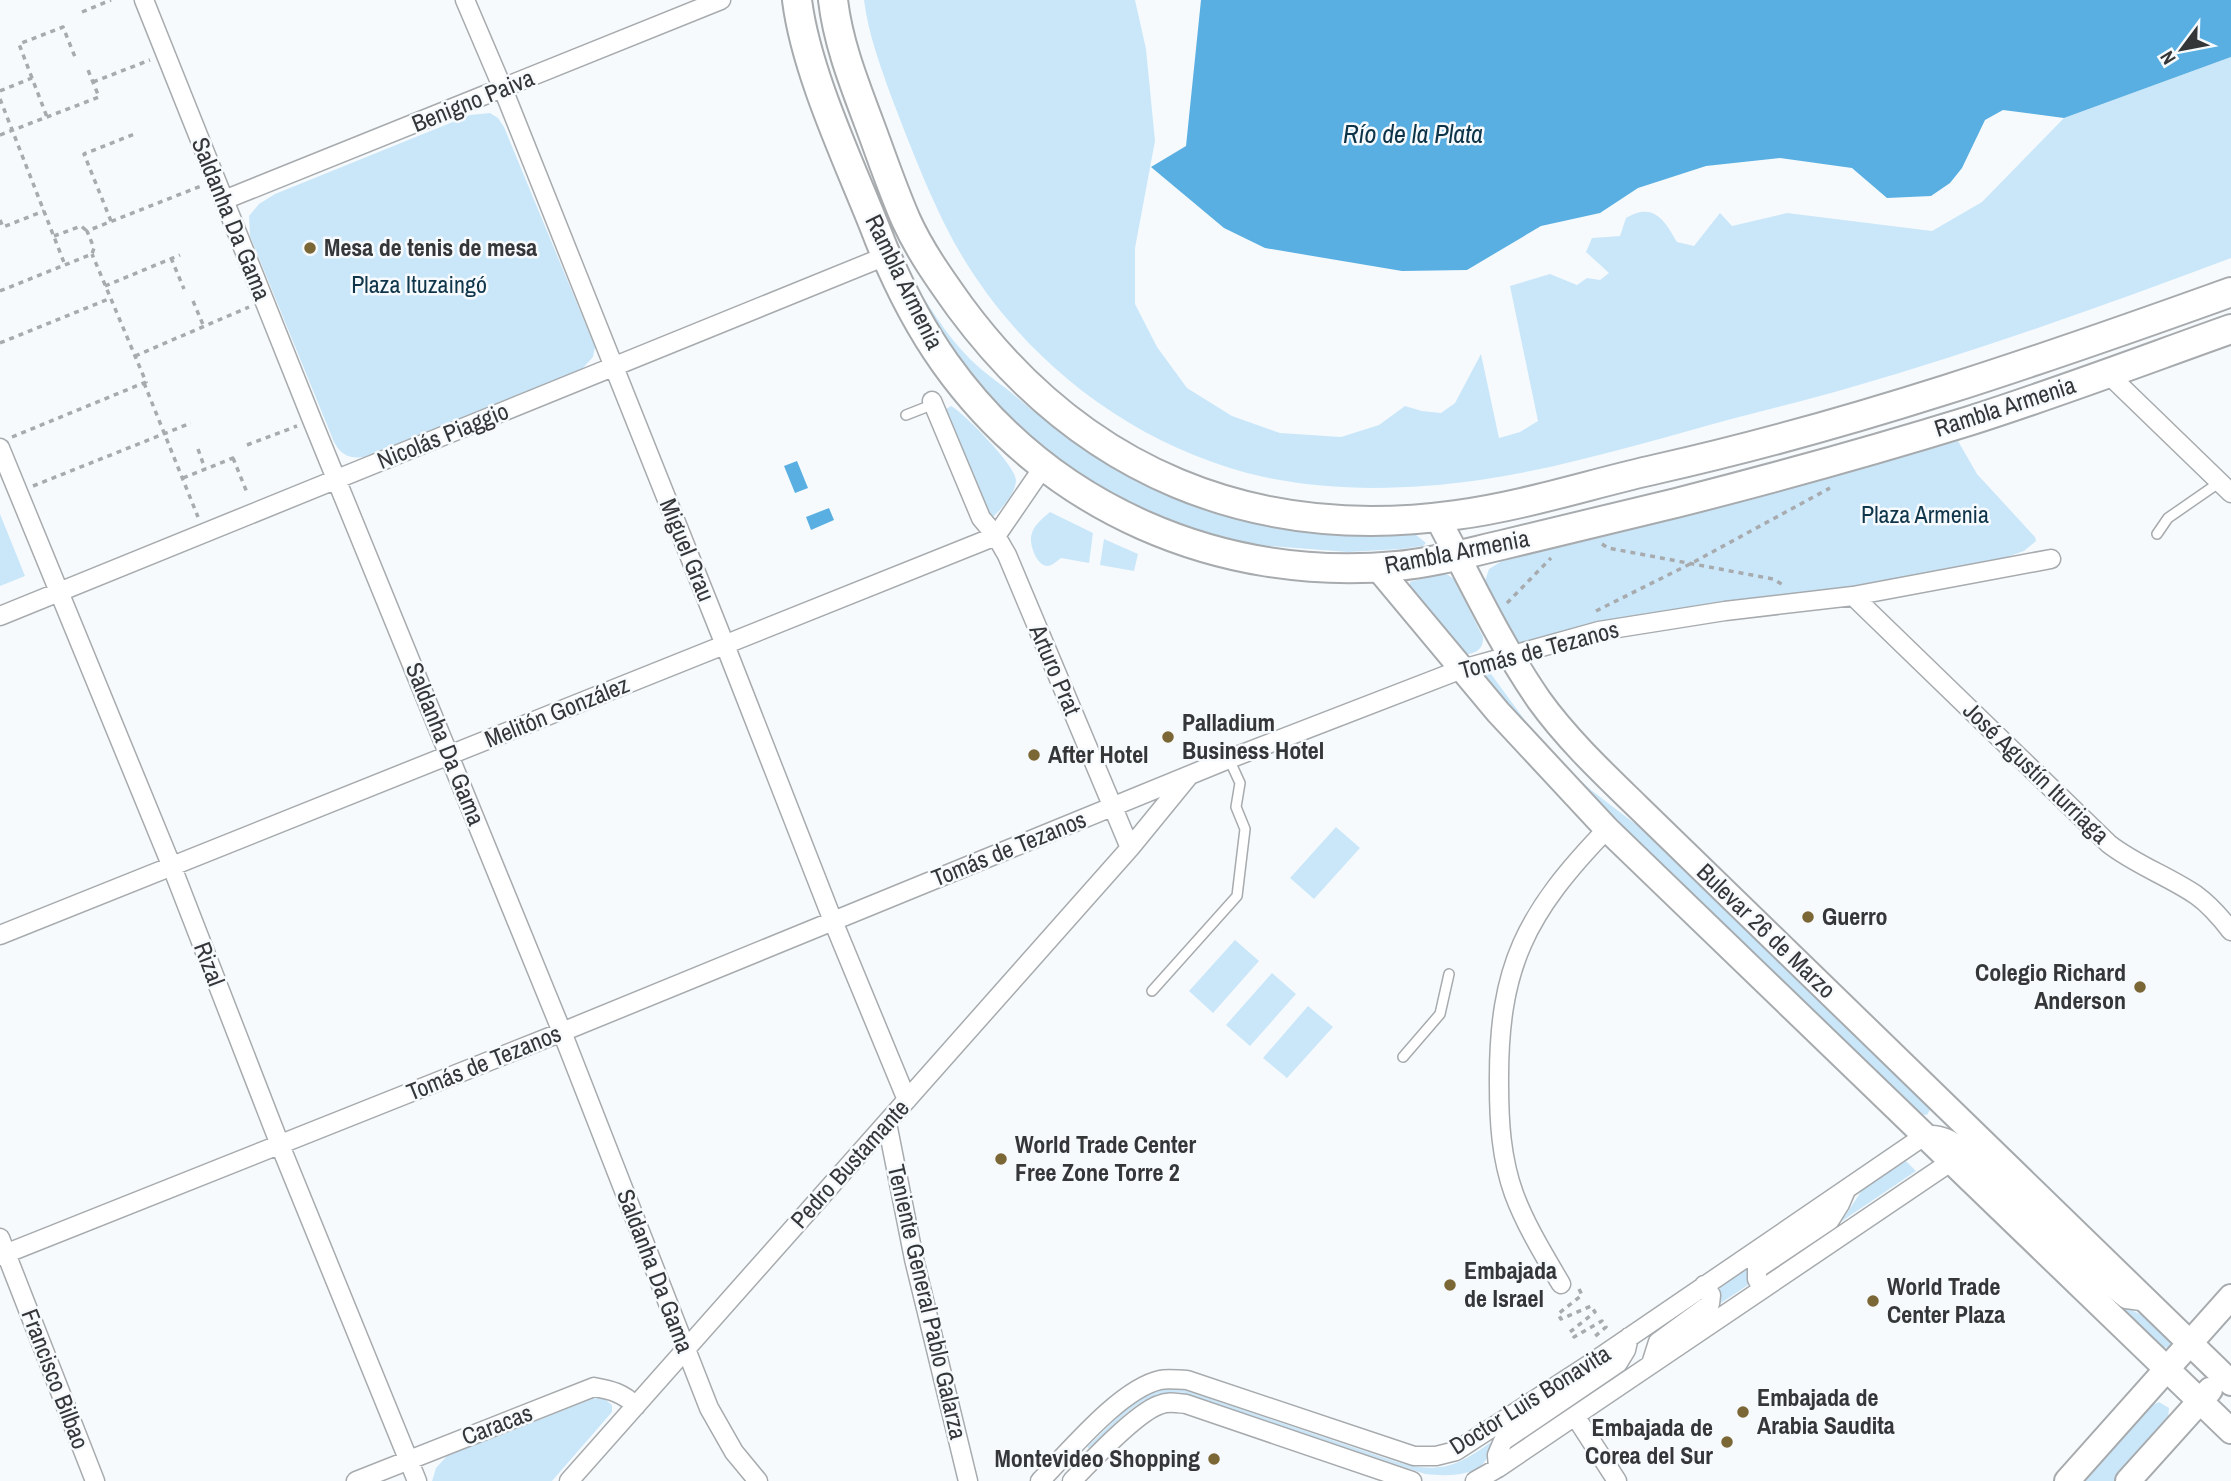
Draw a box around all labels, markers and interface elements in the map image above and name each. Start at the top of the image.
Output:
north arrow [2147,14,2217,84]
text: N [2154,46,2182,70]
street label: Benigno Paiva [407,61,539,139]
water label: Río de la Plata [1343,116,1483,151]
street label: Saldanha Da Gama [185,132,279,305]
street label: Rambla Armenia [858,209,951,354]
place label: Mesa de tenis de mesa [324,231,537,263]
marker: Mesa de tenis de mesa [302,240,318,256]
park label: Plaza Ituzaingó [351,268,487,300]
street label: Rambla Armenia [1930,368,2079,444]
street label: Nicolás Piaggio [372,394,513,476]
street label: Miguel Grau [653,493,723,606]
park label: Plaza Armenia [1861,498,1989,530]
street label: Rambla Armenia [1382,521,1532,581]
street label: Tomás de Tezanos [1456,612,1622,686]
street label: Arturo Prat [1022,619,1089,720]
street label: Saldanha Da Gama [399,657,493,830]
street label: Melitón González [480,667,634,755]
street label: José Agustín Iturriaga [1957,694,2117,850]
place label: Palladium Business Hotel [1182,706,1324,766]
marker: Palladium Business Hotel [1160,729,1176,745]
place label: After Hotel [1048,738,1149,770]
marker: After Hotel [1026,747,1042,763]
street label: Tomás de Tezanos [927,803,1091,894]
street label: Bulevar 26 de Marzo [1690,856,1843,1005]
place label: Guerro [1822,900,1888,932]
marker: Guerro [1800,909,1816,925]
street label: Rizal [187,937,233,990]
place label: Colegio Richard Anderson [1975,956,2126,1016]
marker: Colegio Richard Anderson [2132,979,2148,995]
street label: Tomás de Tezanos [402,1017,566,1108]
street label: Pedro Bustamante [783,1092,916,1235]
place label: World Trade Center Free Zone Torre 2 [1015,1128,1197,1188]
marker: World Trade Center Free Zone Torre 2 [993,1151,1009,1167]
street label: Teniente General Pablo Galarza [881,1161,975,1442]
street label: Saldanha Da Gama [610,1184,702,1357]
place label: Embajada de Israel [1464,1254,1557,1314]
place label: World Trade Center Plaza [1887,1270,2005,1330]
marker: Embajada de Israel [1442,1277,1458,1293]
marker: World Trade Center Plaza [1865,1293,1881,1309]
street label: Francisco Bilbao [15,1304,97,1453]
street label: Doctor Luis Bonavita [1443,1337,1616,1461]
place label: Embajada de Arabia Saudita [1757,1381,1895,1441]
street label: Caracas [457,1396,537,1452]
marker: Embajada de Arabia Saudita [1735,1404,1751,1420]
place label: Embajada de Corea del Sur [1585,1411,1713,1471]
marker: Embajada de Corea del Sur [1719,1434,1735,1450]
place label: Montevideo Shopping [994,1442,1200,1474]
marker: Montevideo Shopping [1206,1451,1222,1467]

